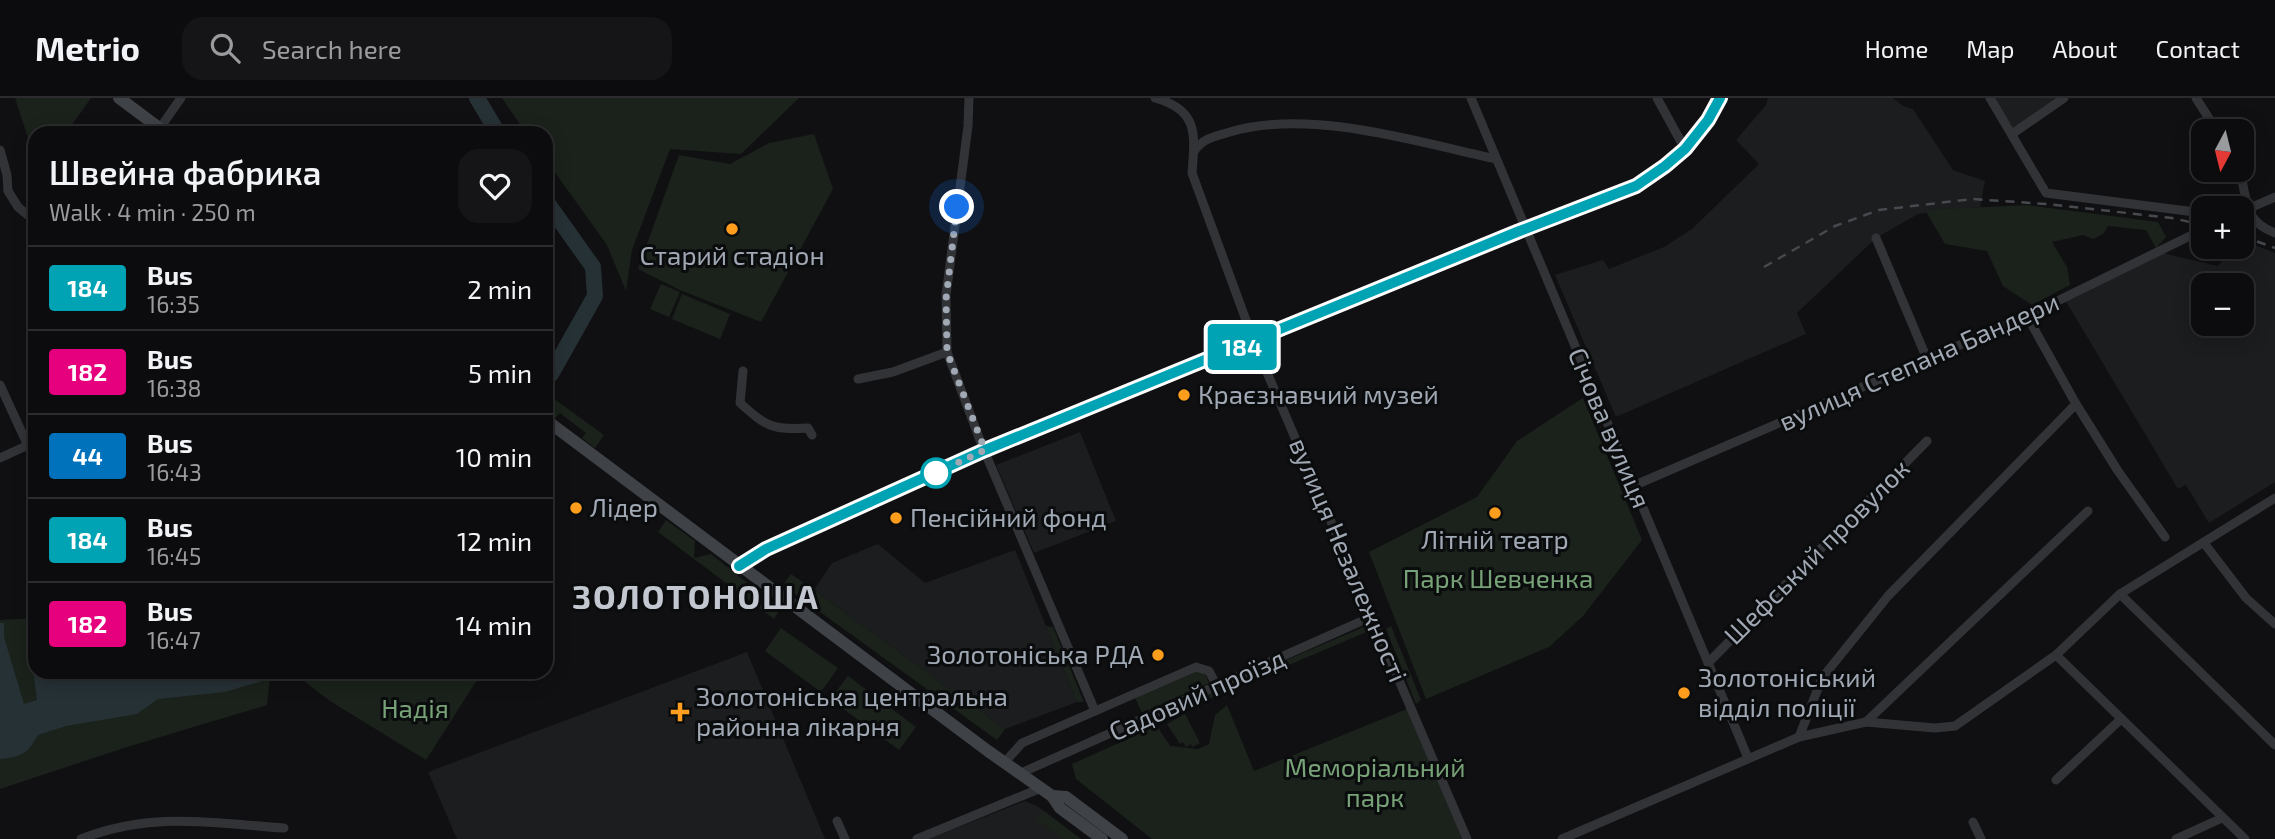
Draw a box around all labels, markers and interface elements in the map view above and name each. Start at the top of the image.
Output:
search box [182,17,672,80]
text: Metrio [35,28,140,68]
icon: search [206,29,244,67]
text: Search here [262,33,402,64]
text: Home [1865,34,1928,63]
text: Map [1966,34,2014,63]
text: About [2052,34,2118,63]
text: Contact [2156,34,2240,63]
north arrow [2191,119,2254,182]
map controls [2191,119,2254,336]
button: heart [458,149,532,223]
text: Швейна фабрика [49,152,321,192]
your location [939,189,974,224]
button: + [2191,196,2254,259]
text: Walk · 4 min · 250 m [49,198,256,226]
marker: Старий стадіон [724,221,740,237]
place label: Старий стадіон [639,239,825,270]
text: Bus [147,259,193,290]
text: 184 [67,273,108,302]
text: 2 min [467,273,532,304]
button: − [2191,273,2254,336]
street label: вулиця Степана Бандери [1774,285,2064,437]
text: 16:35 [147,290,200,318]
line badge: 184 [1202,324,1282,370]
text: 184 [1222,332,1262,361]
text: Bus [147,343,193,374]
street label: Січова вулиця [1562,343,1658,513]
text: 182 [68,357,107,386]
text: 5 min [468,357,532,388]
text: 16:38 [147,374,202,402]
place label: Краєзнавчий музей [1198,378,1439,410]
marker: Краєзнавчий музей [1176,387,1192,403]
text: Bus [147,427,193,458]
street label: вулиця Незалежності [1283,433,1415,686]
text: 44 [72,441,103,470]
text: 10 min [456,441,532,472]
street label: Шефський провулок [1717,452,1916,651]
text: 16:43 [147,458,202,486]
unlabelled marker [921,458,951,488]
place label: Лідер [590,491,658,522]
marker: Лідер [568,500,584,516]
place label: Пенсійний фонд [910,501,1107,532]
marker: Літній театр [1487,505,1503,521]
marker: Пенсійний фонд [888,510,904,526]
text: Bus [147,511,193,542]
place label: Літній театр [1421,523,1569,554]
text: 184 [67,525,108,554]
text: 12 min [457,525,532,556]
text: 16:45 [147,542,201,570]
park label: Парк Шевченка [1403,562,1593,593]
district label: ЗОЛОТОНОША [572,576,820,616]
text: Bus [147,595,193,626]
text: 182 [68,609,107,638]
text: 14 min [456,609,532,640]
text: 16:47 [147,626,201,654]
place label: Золотоніська РДА [927,638,1144,669]
street label: Садовий проїзд [1104,641,1289,746]
marker: Золотоніська РДА [1150,647,1166,663]
place label: Золотоніський відділ поліції [1698,661,1876,722]
place label: Золотоніська центральна районна лікарня [696,680,1008,741]
marker: Золотоніський відділ поліції [1676,685,1692,701]
park label: Надія [381,692,449,723]
marker: Золотоніська центральна районна лікарня [670,702,690,722]
park label: Меморіальний парк [1285,751,1465,812]

